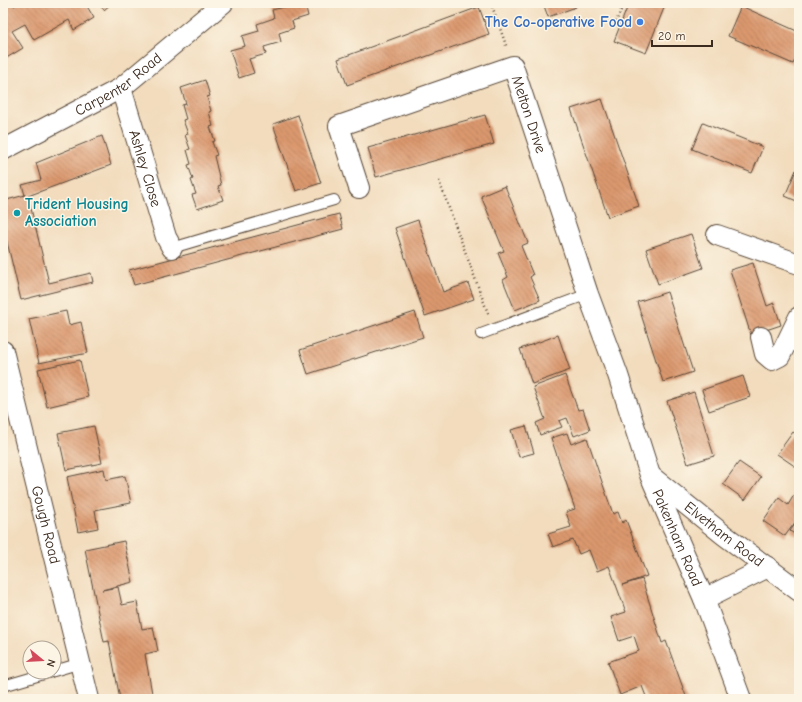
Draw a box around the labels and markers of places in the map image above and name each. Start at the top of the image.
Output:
place label: The Co-operative Food [485,13,632,31]
marker: The Co-operative Food [635,17,645,27]
place label: Trident Housing Association [25,195,129,230]
marker: Trident Housing Association [12,208,22,218]

